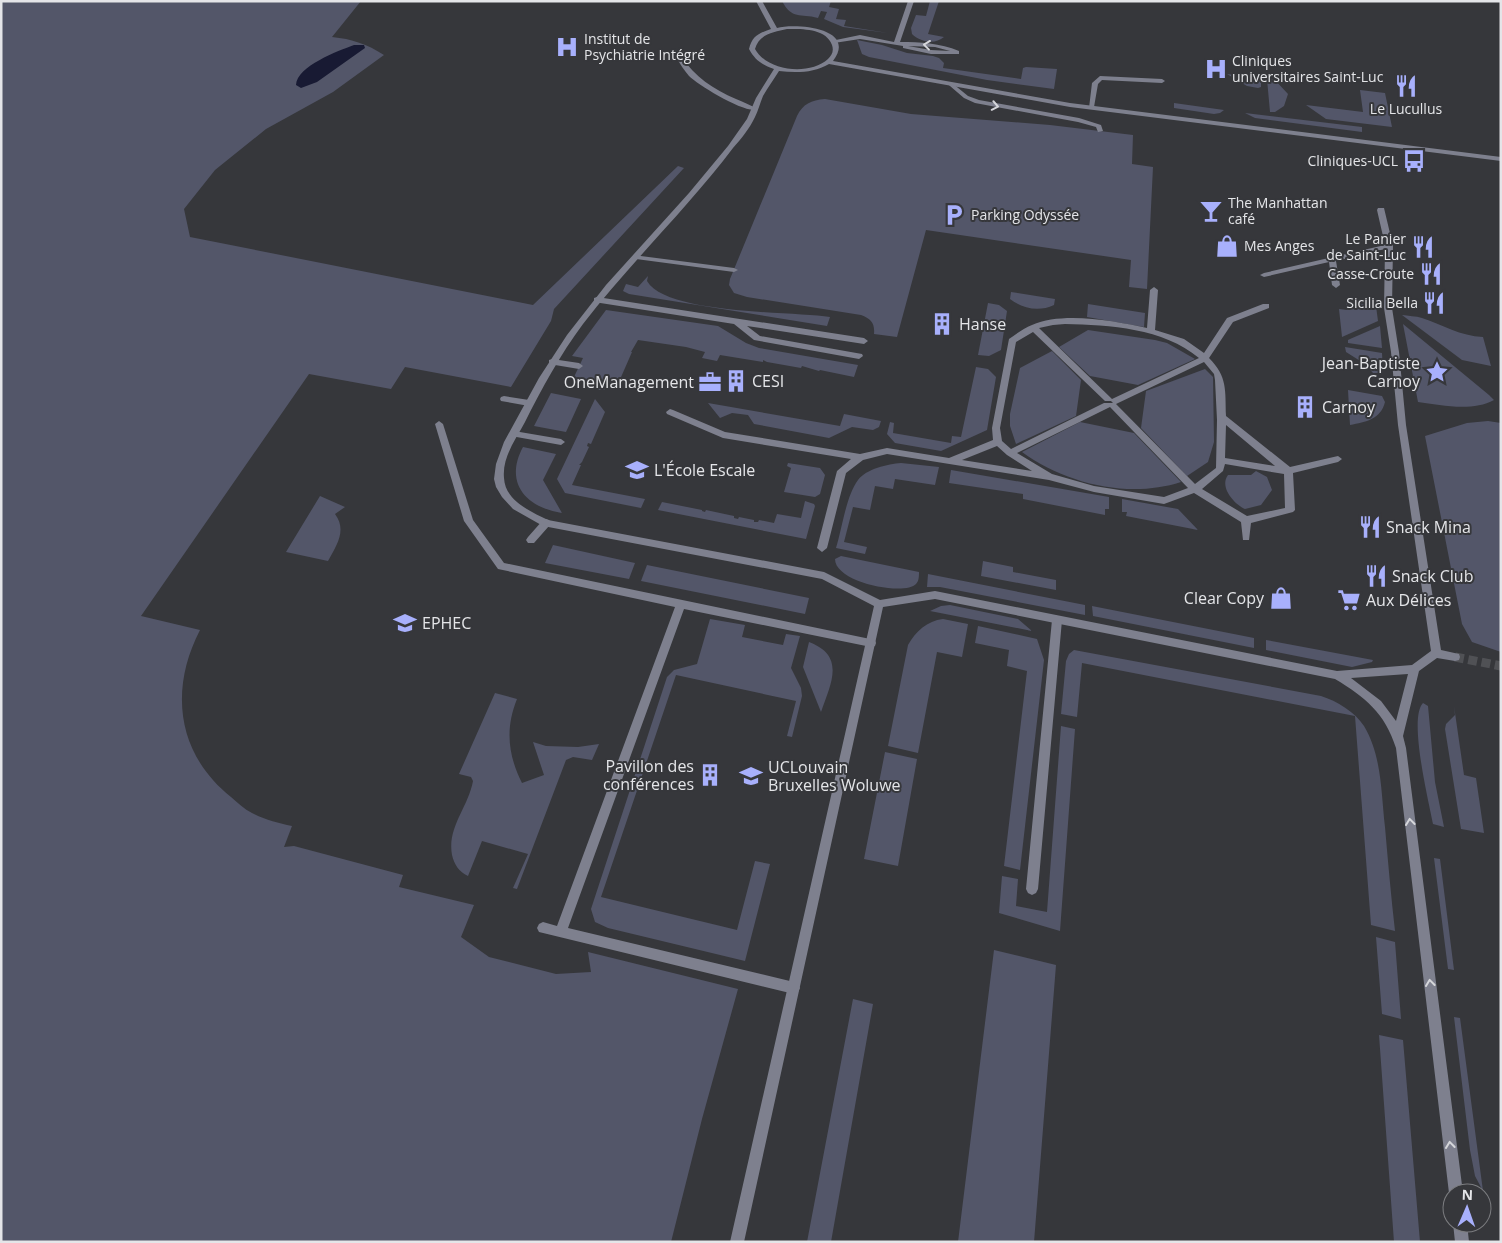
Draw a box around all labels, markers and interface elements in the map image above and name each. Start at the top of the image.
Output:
place label: Institut de Psychiatrie Intégré [584,29,705,64]
hospital icon: Institut de Psychiatrie Intégré [554,34,580,60]
one-way arrow [923,40,931,51]
place label: Cliniques universitaires Saint-Luc [1232,51,1384,86]
hospital icon: Cliniques universitaires Saint-Luc [1203,56,1229,82]
restaurant icon: Le Lucullus [1393,73,1419,99]
place label: Le Lucullus [1370,99,1442,118]
one-way arrow [991,100,1000,111]
bus stop icon: Cliniques-UCL [1401,148,1427,174]
place label: Cliniques-UCL [1307,151,1398,170]
place label: The Manhattan café [1228,193,1327,228]
bar icon: The Manhattan café [1198,198,1224,224]
parking icon: Parking Odyssée [941,202,967,228]
place label: Parking Odyssée [971,205,1079,224]
place label: Le Panier de Saint-Luc [1326,229,1406,264]
shop icon: Mes Anges [1214,233,1240,259]
restaurant icon: Le Panier de Saint-Luc [1410,234,1436,260]
place label: Mes Anges [1244,236,1315,255]
restaurant icon: Casse-Croute [1418,261,1444,287]
place label: Casse-Croute [1327,264,1414,283]
restaurant icon: Sicilia Bella [1421,290,1447,316]
place label: Sicilia Bella [1346,293,1418,312]
building icon: Hanse [929,311,955,337]
place label: Hanse [959,313,1006,335]
place label: Jean-Baptiste Carnoy [1320,352,1421,392]
place icon: Jean-Baptiste Carnoy [1424,359,1450,385]
building icon: CESI [723,368,749,394]
office icon: OneManagement [697,369,723,395]
place label: CESI [752,370,784,392]
place label: OneManagement [564,371,694,393]
building icon: Carnoy [1292,394,1318,420]
place label: Carnoy [1322,396,1376,418]
school or university icon: L'École Escale [624,457,650,483]
place label: L'École Escale [654,459,755,481]
restaurant icon: Snack Mina [1357,514,1383,540]
place label: Snack Mina [1386,516,1471,538]
restaurant icon: Snack Club [1363,563,1389,589]
place label: Snack Club [1392,565,1473,587]
shop icon: Clear Copy [1268,585,1294,611]
place label: Clear Copy [1184,587,1265,609]
supermarket icon: Aux Délices [1336,587,1362,613]
place label: Aux Délices [1366,589,1451,611]
school or university icon: EPHEC [392,610,418,636]
place label: EPHEC [422,612,471,634]
place label: Pavillon des conférences [603,755,694,795]
place label: UCLouvain Bruxelles Woluwe [768,756,901,796]
building icon: Pavillon des conférences [697,762,723,788]
school or university icon: UCLouvain Bruxelles Woluwe [738,763,764,789]
one-way arrow [1405,818,1416,826]
one-way arrow [1425,979,1436,987]
one-way arrow [1445,1140,1456,1148]
north arrow [1442,1183,1492,1233]
text: N [1461,1185,1473,1204]

